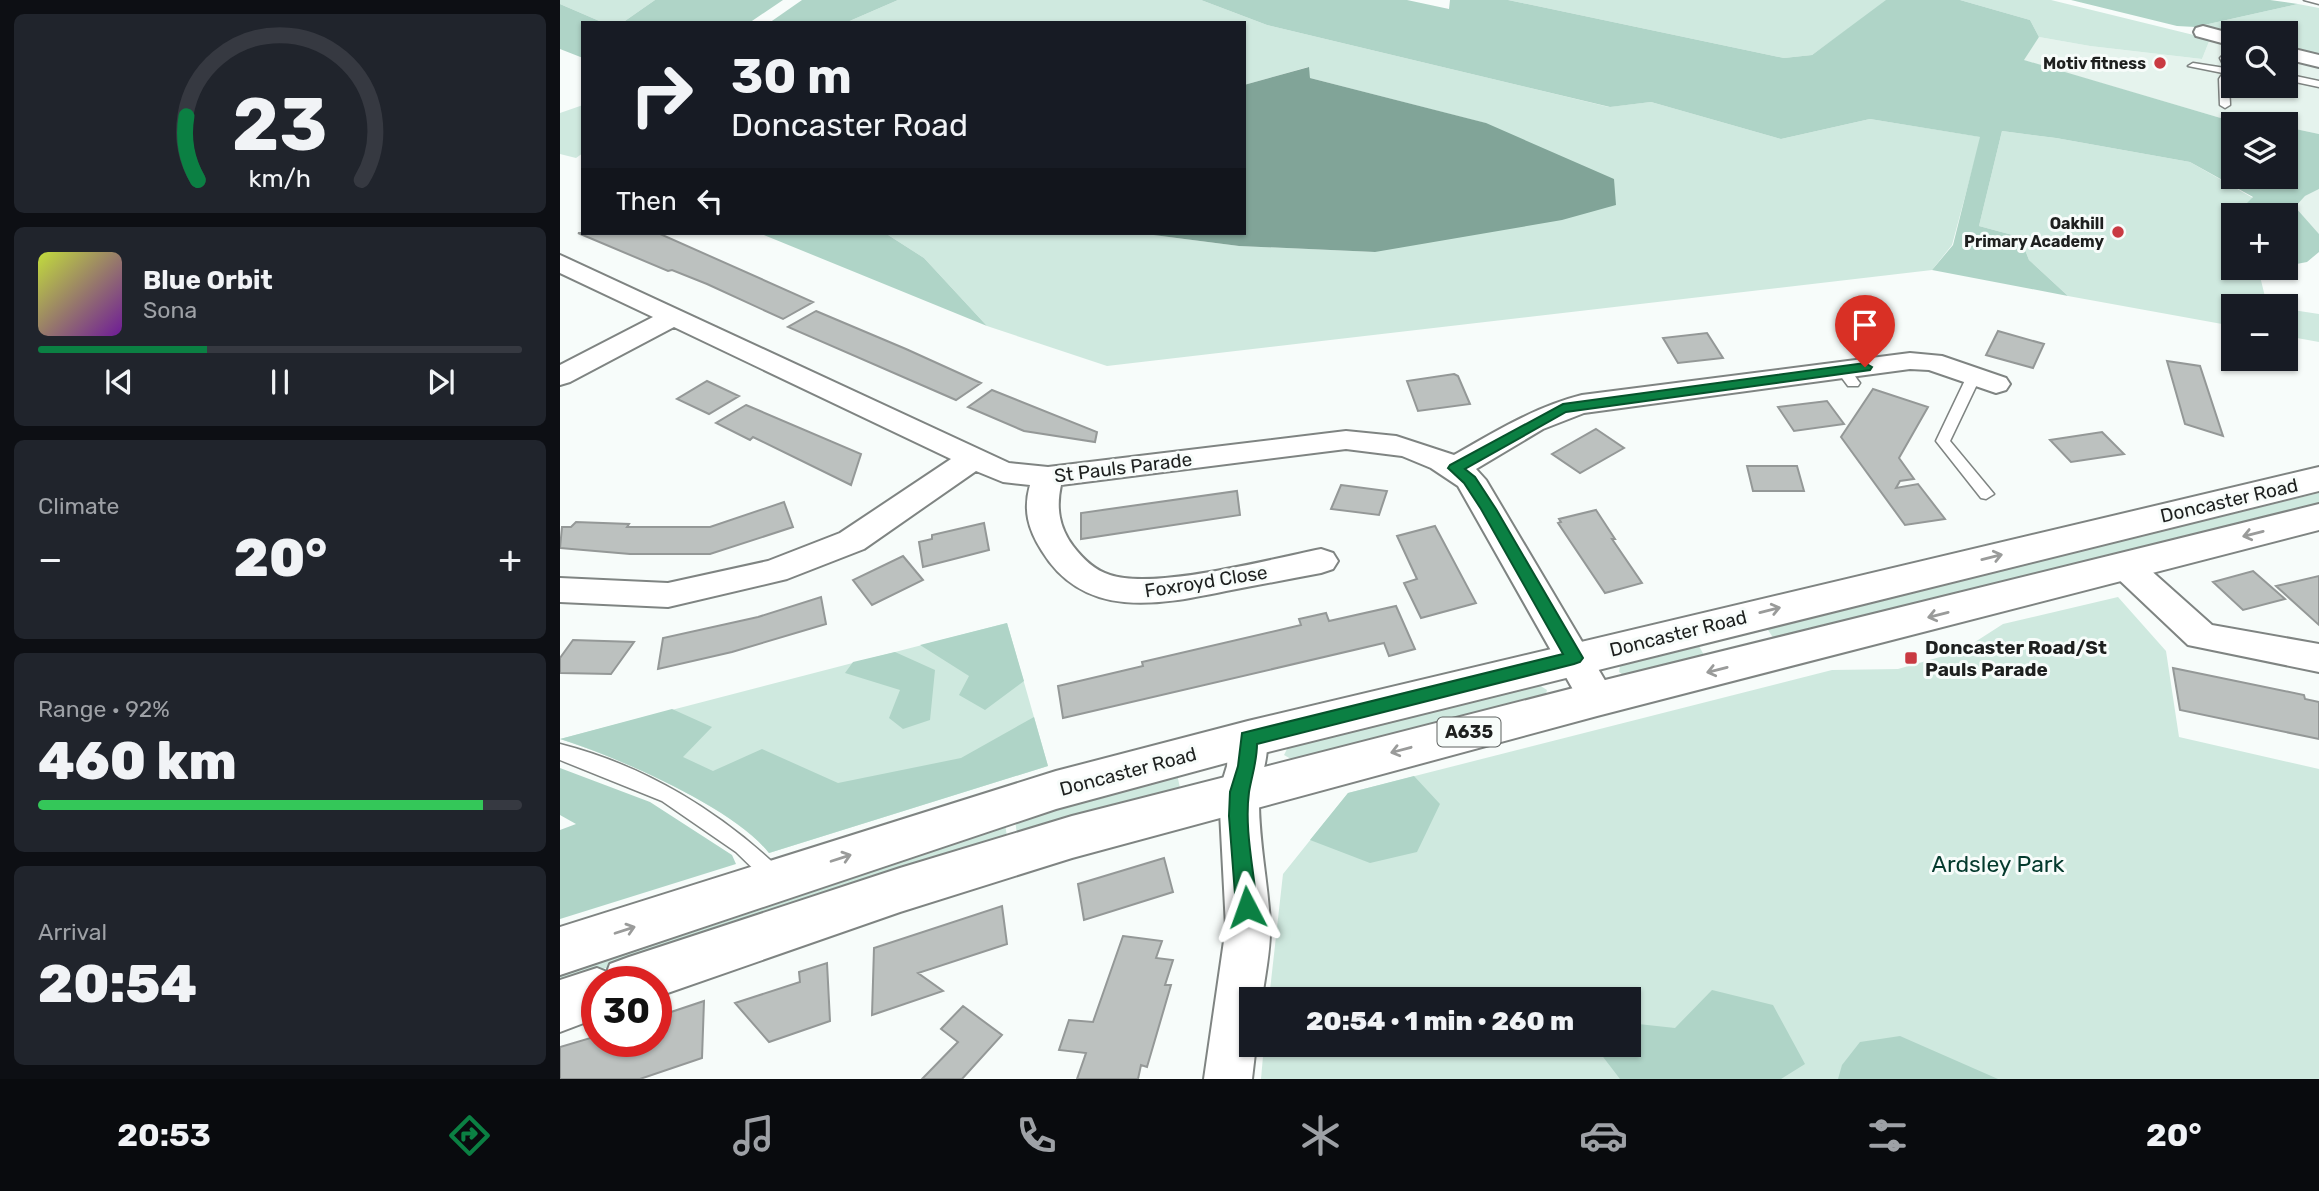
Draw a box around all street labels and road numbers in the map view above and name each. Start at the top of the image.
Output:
street label: St Pauls Parade [1053,448,1193,487]
street label: Doncaster Road [2158,473,2300,528]
street label: Foxroyd Close [1143,560,1269,603]
street label: Doncaster Road [1607,605,1749,662]
road number: A635 [1438,718,1500,746]
street label: Doncaster Road [1057,742,1199,801]

